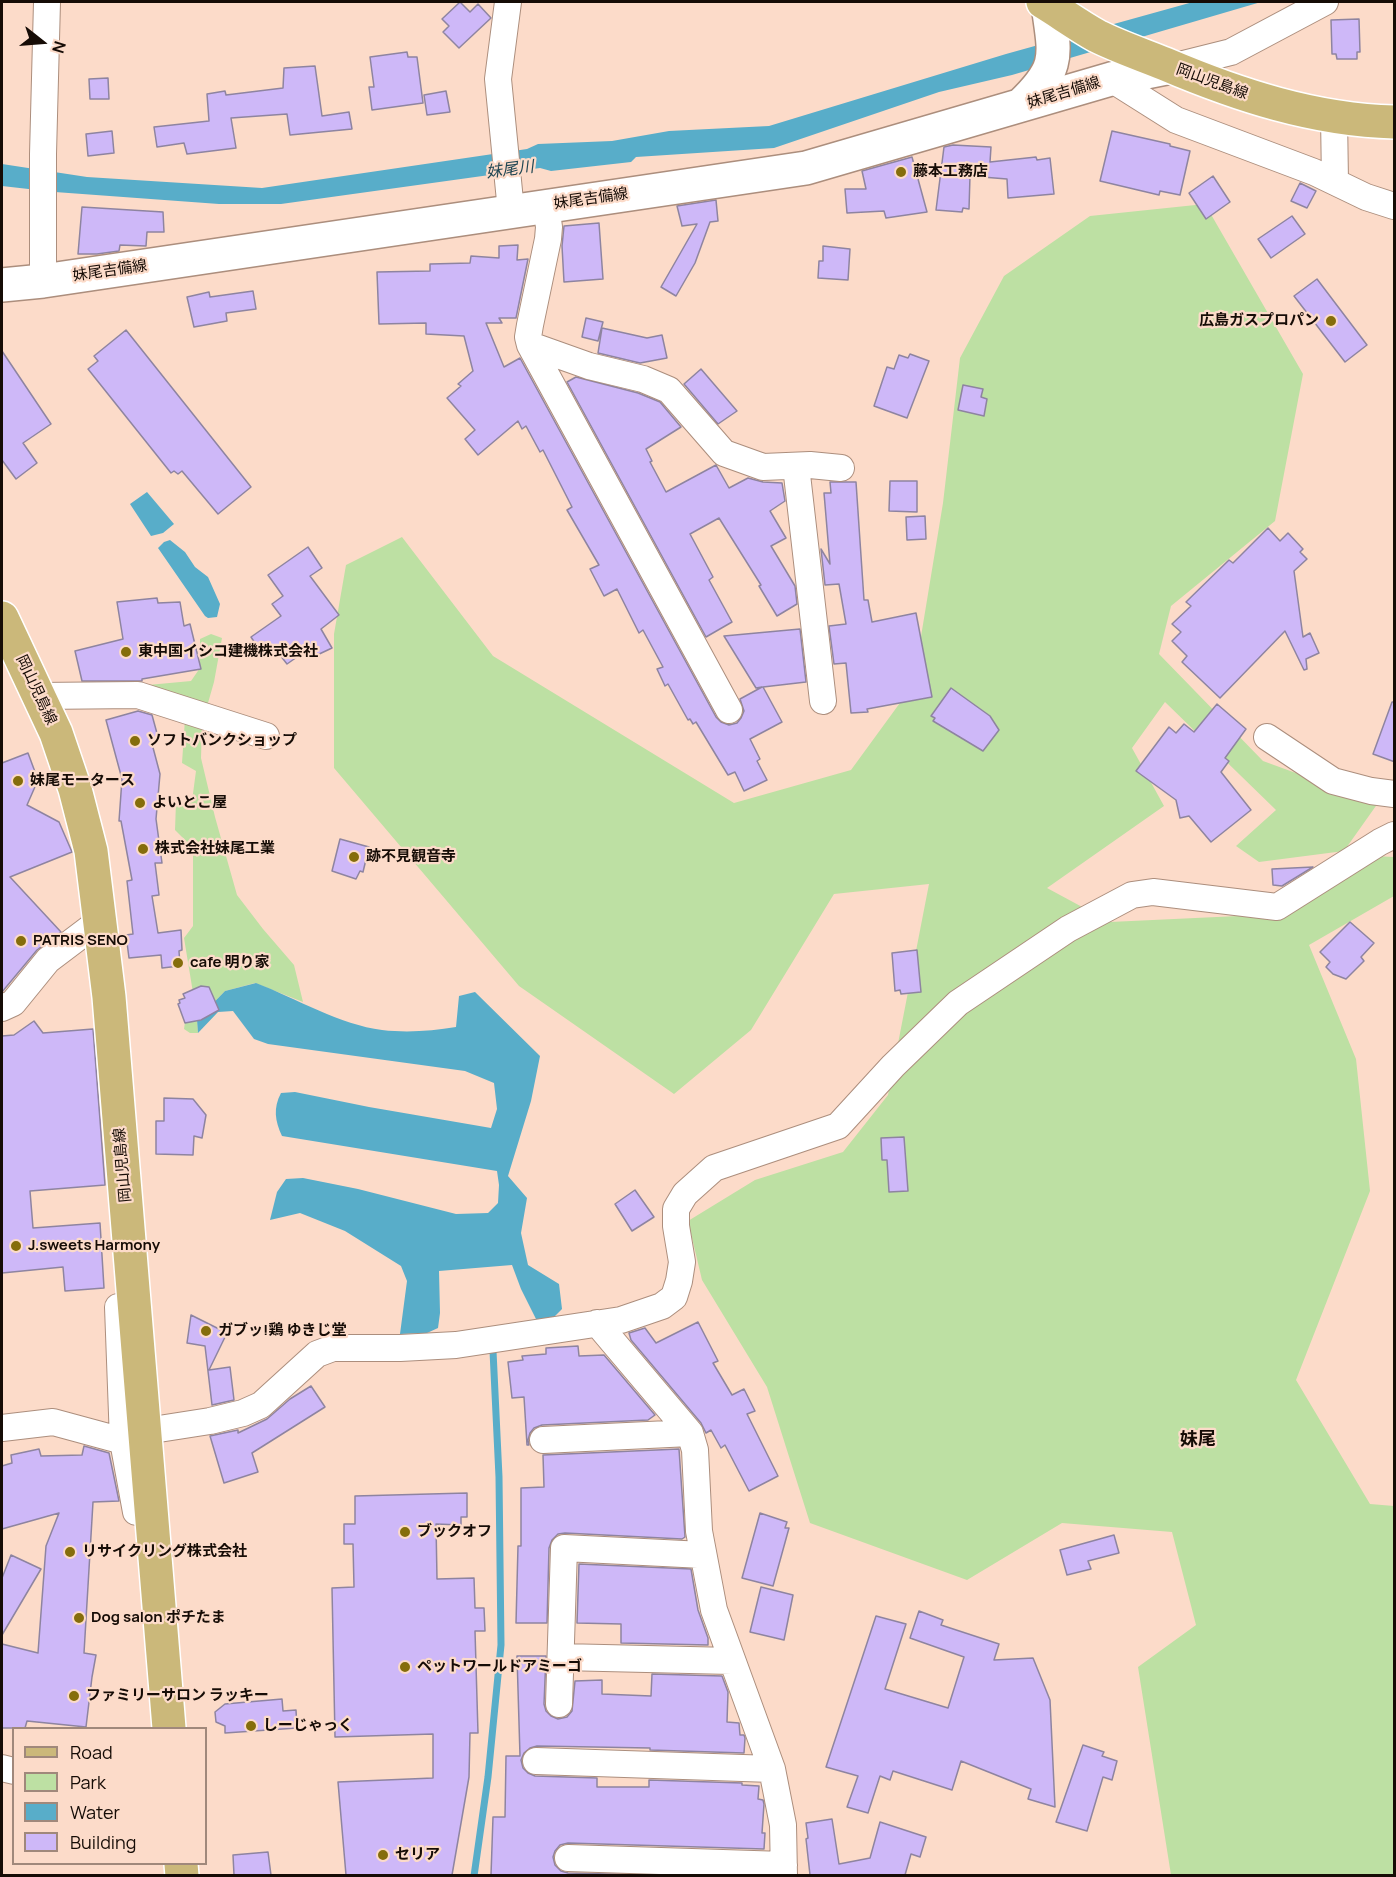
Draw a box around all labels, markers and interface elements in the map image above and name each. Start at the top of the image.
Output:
north arrow [12,12,72,72]
text: N [47,39,71,56]
street label: 岡山児島線 [1174,61,1250,103]
street label: 妹尾吉備線 [1026,73,1102,113]
water label: 妹尾川 [485,158,535,182]
place label: 藤本工務店 [913,163,988,181]
marker: 藤本工務店 [894,165,908,179]
street label: 妹尾吉備線 [553,185,629,213]
street label: 妹尾吉備線 [72,257,148,285]
place label: 広島ガスプロパン [1199,312,1319,330]
marker: 広島ガスプロパン [1324,314,1338,328]
place label: 東中国イシコ建機株式会社 [138,643,318,661]
marker: 東中国イシコ建機株式会社 [119,645,133,659]
street label: 岡山児島線 [12,652,60,728]
place label: ソフトバンクショップ [147,732,297,750]
marker: ソフトバンクショップ [128,734,142,748]
place label: 妹尾モータース [30,772,135,790]
marker: 妹尾モータース [11,774,25,788]
place label: よいとこ屋 [152,794,227,812]
marker: よいとこ屋 [133,796,147,810]
place label: 株式会社妹尾工業 [155,840,275,858]
marker: 株式会社妹尾工業 [136,842,150,856]
place label: 跡不見観音寺 [366,848,456,866]
marker: 跡不見観音寺 [347,850,361,864]
place label: PATRIS SENO [33,932,128,950]
marker: PATRIS SENO [14,934,28,948]
place label: cafe 明り家 [190,954,270,972]
marker: cafe 明り家 [171,956,185,970]
street label: 岡山児島線 [111,1127,135,1203]
place label: J.sweets Harmony [28,1237,160,1255]
marker: J.sweets Harmony [9,1239,23,1253]
place label: ガブッ!鶏 ゆきじ堂 [218,1322,346,1340]
marker: ガブッ!鶏 ゆきじ堂 [199,1324,213,1338]
district label: 妹尾 [1180,1429,1216,1451]
place label: ブックオフ [417,1523,492,1541]
marker: ブックオフ [398,1525,412,1539]
place label: リサイクリング株式会社 [82,1543,247,1561]
marker: リサイクリング株式会社 [63,1545,77,1559]
place label: Dog salon ポチたま [91,1609,226,1627]
marker: Dog salon ポチたま [72,1611,86,1625]
place label: ペットワールドアミーゴ [417,1658,582,1676]
marker: ペットワールドアミーゴ [398,1660,412,1674]
place label: ファミリーサロン ラッキー [86,1687,269,1705]
marker: ファミリーサロン ラッキー [67,1689,81,1703]
place label: しーじゃっく [263,1717,353,1735]
marker: しーじゃっく [244,1719,258,1733]
legend [12,1727,207,1865]
text: Road [70,1740,113,1764]
text: Park [70,1770,106,1794]
text: Water [70,1800,120,1824]
text: Building [70,1830,136,1854]
place label: セリア [395,1846,440,1864]
marker: セリア [376,1848,390,1862]

